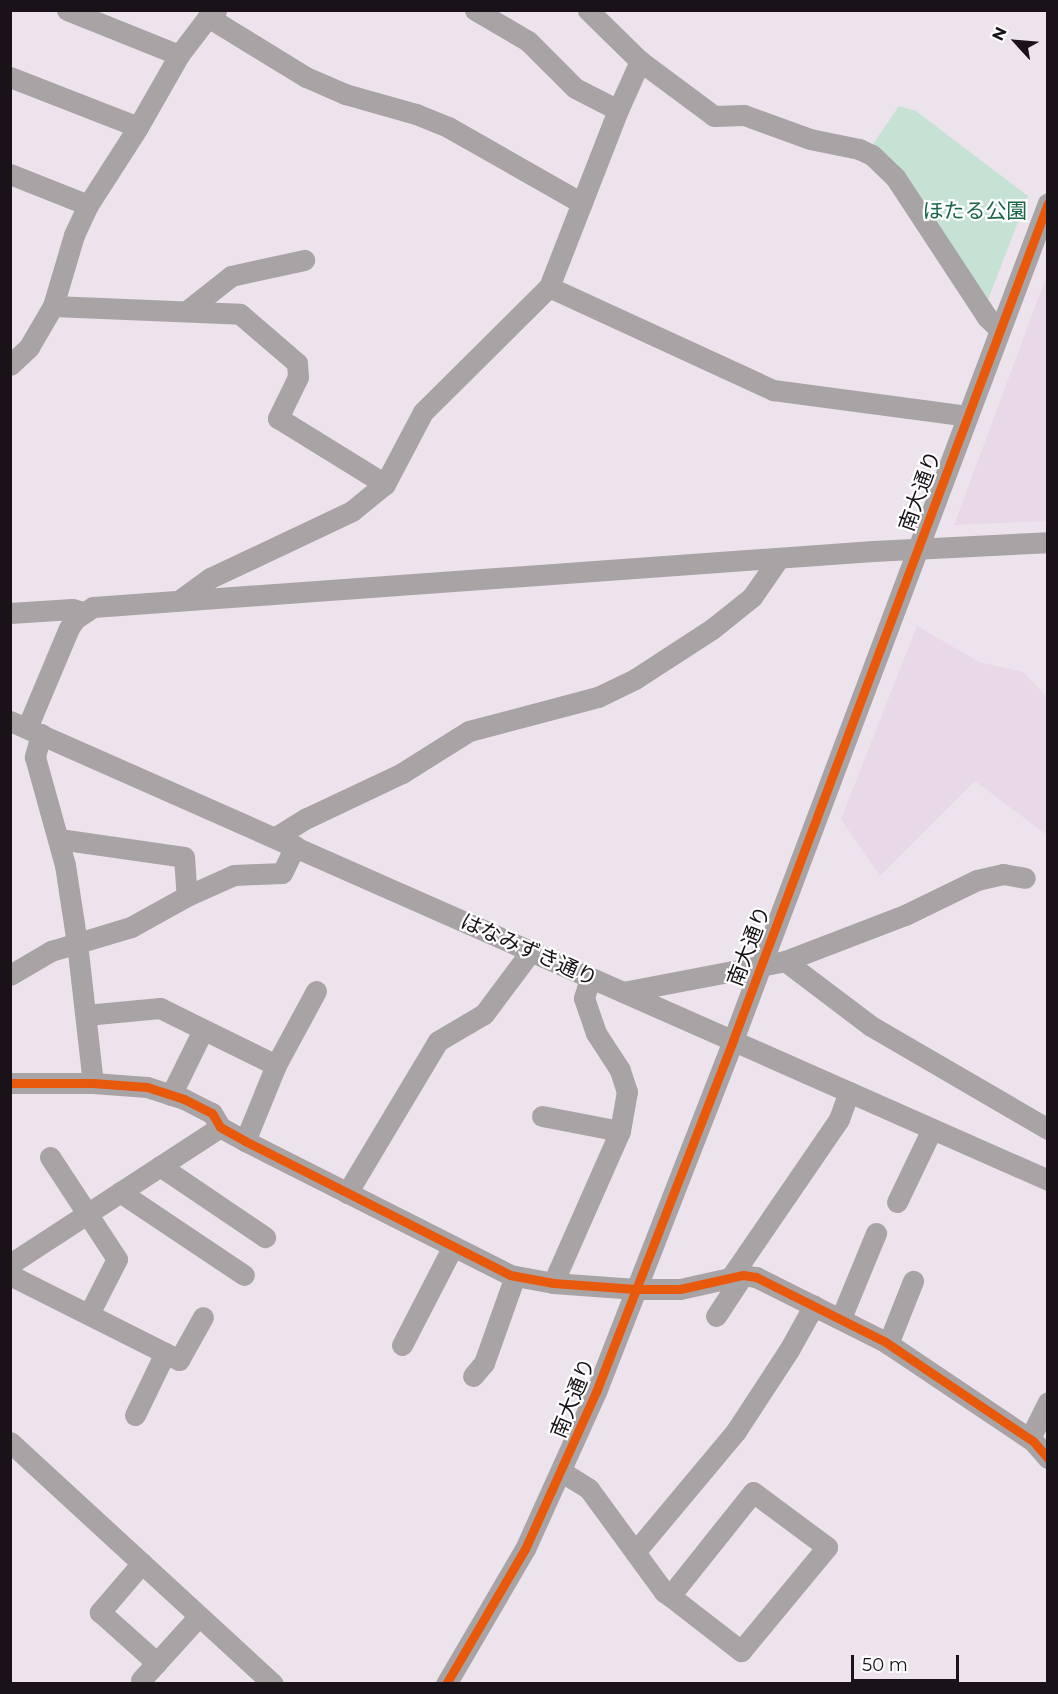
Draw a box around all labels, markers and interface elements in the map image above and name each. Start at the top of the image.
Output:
north arrow [986,12,1046,72]
text: N [988,24,1011,44]
park label: ほたる公園 [923,198,1027,224]
street label: 南大通り [894,447,946,535]
street label: 南大通り [722,902,776,990]
street label: はなみずき通り [457,909,601,991]
street label: 南大通り [546,1354,600,1442]
scale bar [854,1643,962,1681]
text: 50 m [862,1654,908,1676]

